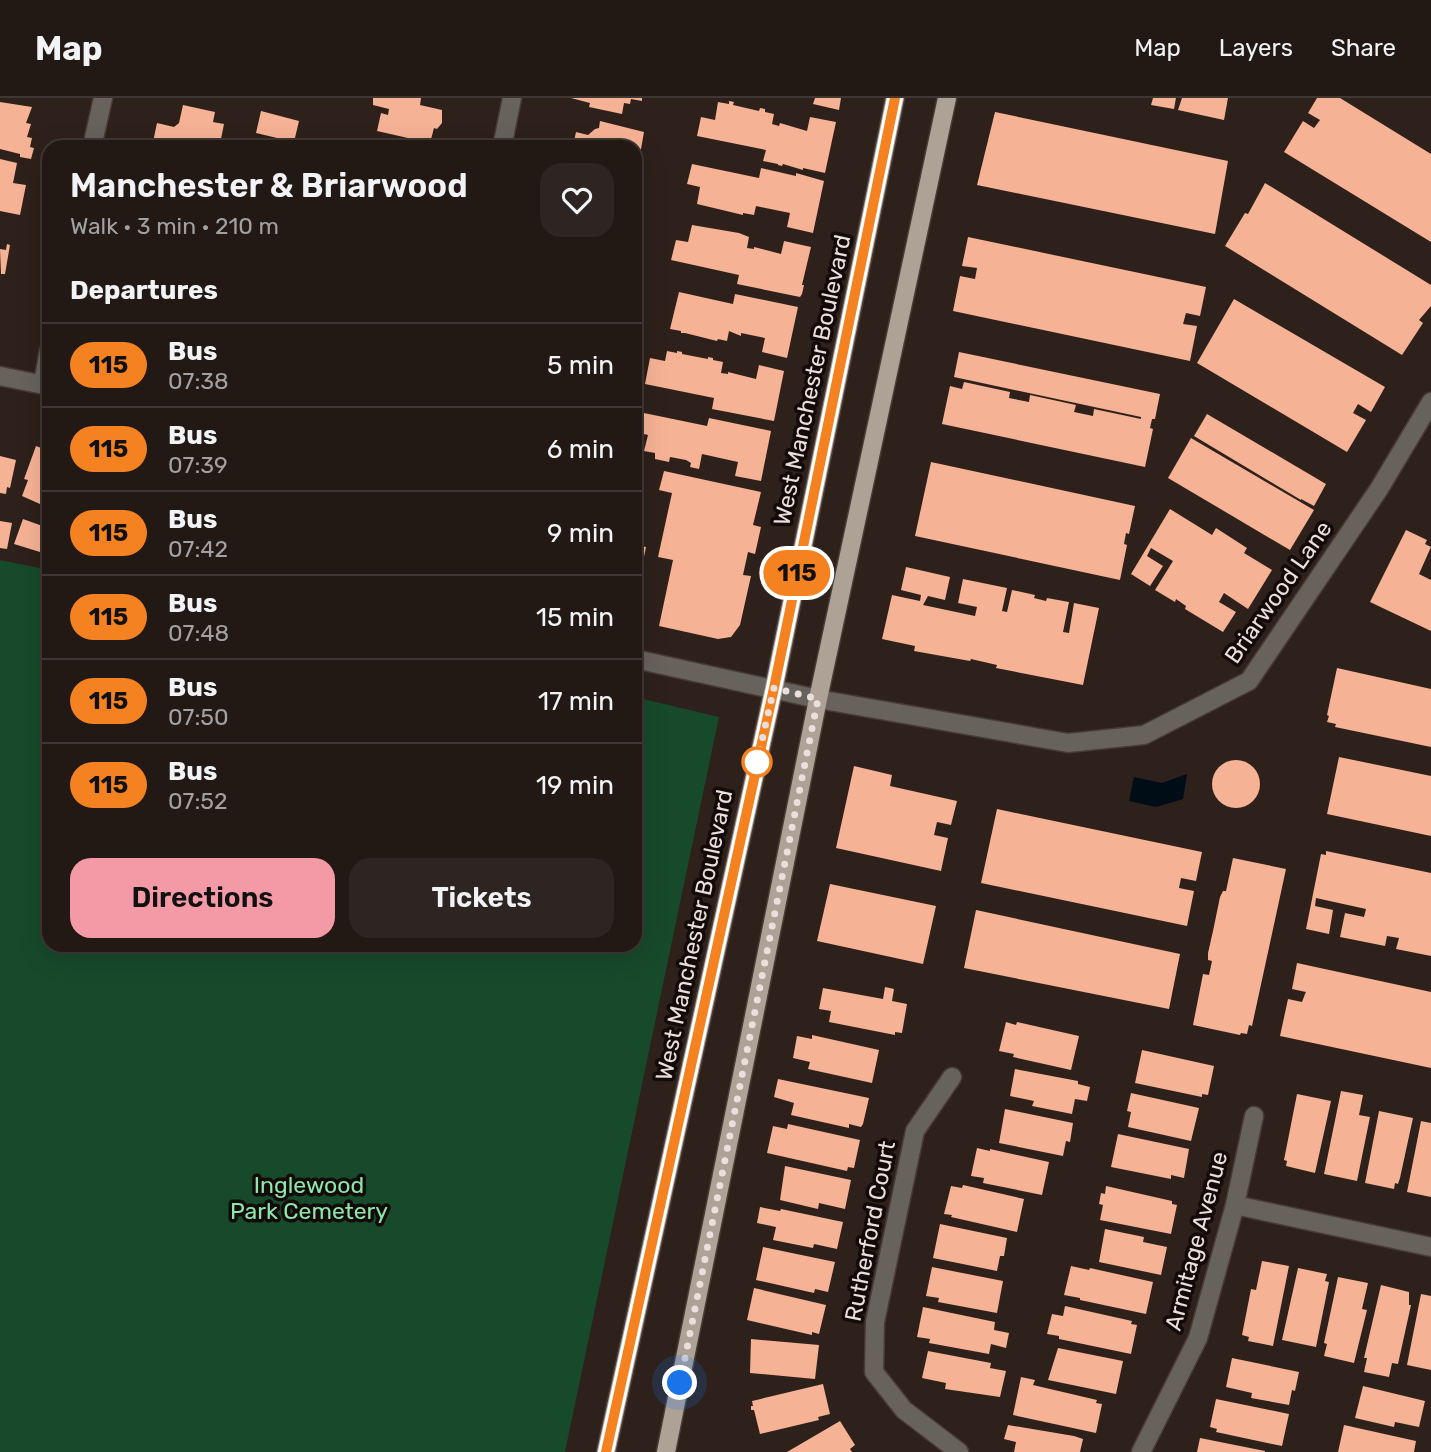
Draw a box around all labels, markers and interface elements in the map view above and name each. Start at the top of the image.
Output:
text: Map [35,29,103,68]
text: Map [1134,34,1181,62]
text: Layers [1219,34,1293,62]
text: Share [1331,34,1396,62]
button: heart [540,163,614,237]
text: Manchester & Briarwood [70,166,468,205]
text: Walk · 3 min · 210 m [70,212,279,240]
street label: West Manchester Boulevard [767,232,857,528]
text: Departures [70,275,218,306]
text: Bus [168,336,217,367]
text: 5 min [547,350,614,381]
text: 115 [89,351,128,379]
text: 07:38 [168,367,229,395]
text: Bus [168,420,217,451]
text: 6 min [547,434,614,465]
text: 115 [89,435,128,463]
text: 07:39 [168,451,228,479]
text: Bus [168,504,217,535]
street label: Briarwood Lane [1219,515,1337,669]
text: 9 min [547,518,614,549]
text: 115 [89,519,128,547]
text: 07:42 [168,535,228,563]
line badge: 115 [757,550,837,596]
text: 115 [777,559,817,587]
text: Bus [168,588,217,619]
text: 15 min [536,602,614,633]
text: 115 [89,603,128,631]
text: 07:48 [168,619,229,647]
text: Bus [168,672,217,703]
text: 17 min [538,686,614,717]
text: 115 [89,687,128,715]
text: 07:50 [168,703,229,731]
unlabelled marker [742,747,772,777]
text: Bus [168,756,217,787]
text: 19 min [536,770,614,801]
text: 115 [89,771,128,799]
text: 07:52 [168,787,227,815]
street label: West Manchester Boulevard [649,787,739,1083]
button: Directions [70,858,335,938]
button: Tickets [349,858,614,938]
street label: Rutherford Court [839,1138,901,1324]
street label: Armitage Avenue [1159,1148,1233,1334]
park label: Inglewood Park Cemetery [230,1171,388,1225]
your location [662,1365,697,1400]

